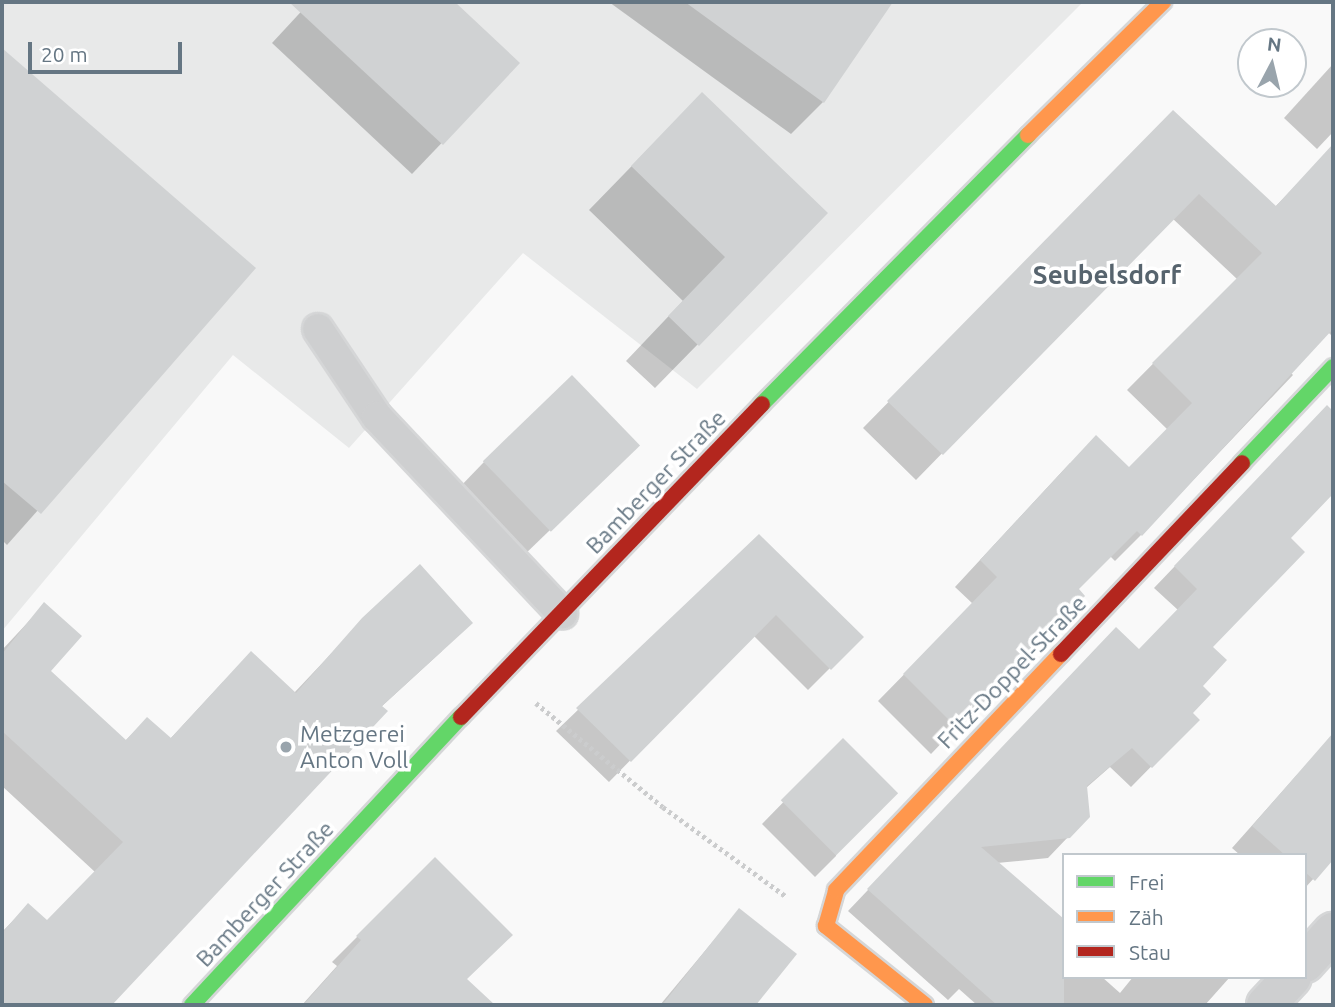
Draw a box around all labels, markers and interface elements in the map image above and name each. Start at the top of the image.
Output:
scale bar [32,28,186,72]
north arrow [1237,28,1307,98]
text: N [1266,32,1283,56]
text: 20 m [41,42,88,66]
district label: Seubelsdorf [1033,259,1181,291]
street label: Bamberger Straße [580,404,732,560]
street label: Fritz-Doppel-Straße [932,590,1092,754]
place label: Metzgerei Anton Voll [300,720,408,774]
marker: Metzgerei Anton Voll [278,739,294,755]
street label: Bamberger Straße [190,815,340,973]
legend [1062,853,1307,979]
text: Frei [1129,870,1164,894]
text: Zäh [1129,905,1164,929]
text: Stau [1129,940,1171,964]

